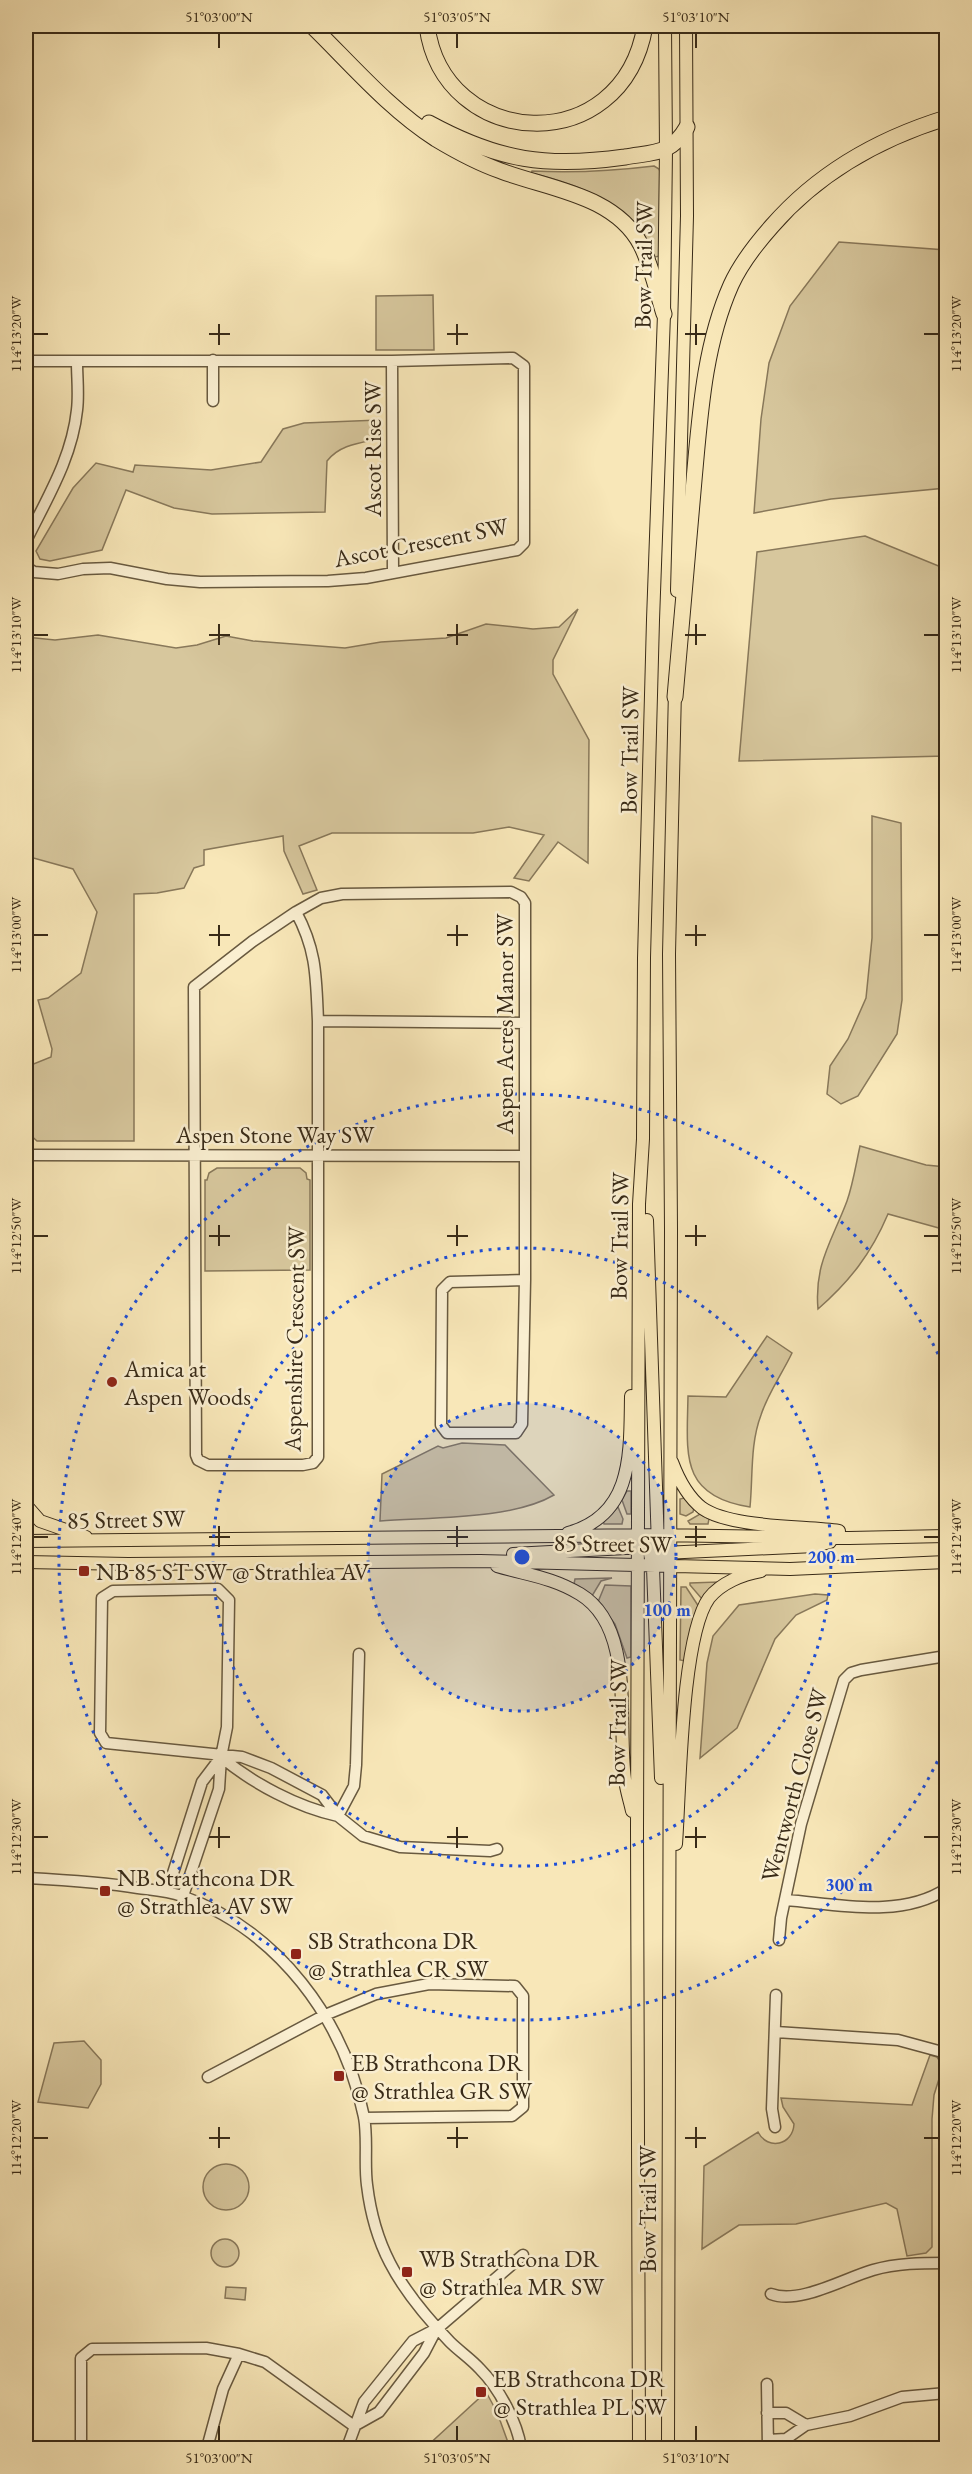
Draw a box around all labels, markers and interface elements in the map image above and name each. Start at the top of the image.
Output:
text: 51°03'00"N [185,7,253,26]
text: 51°03'05"N [423,7,491,26]
text: 51°03'10"N [662,7,730,26]
street label: Bow Trail SW [626,200,660,329]
text: 114°13'20"W [6,296,25,372]
text: 114°13'20"W [946,296,965,372]
street label: Ascot Rise SW [357,380,388,518]
street label: Ascot Crescent SW [330,510,512,574]
text: 114°13'10"W [6,597,25,673]
text: 114°13'10"W [946,597,965,673]
street label: Bow Trail SW [612,685,646,814]
text: 114°13'00"W [6,897,25,973]
text: 114°13'00"W [946,897,965,973]
street label: Aspen Acres Manor SW [489,913,520,1135]
street label: Aspen Stone Way SW [175,1119,375,1150]
street label: Bow Trail SW [602,1171,636,1300]
text: 114°12'50"W [6,1198,25,1274]
text: 114°12'50"W [946,1198,965,1274]
street label: Aspenshire Crescent SW [277,1225,311,1453]
place label: Amica at Aspen Woods [123,1353,251,1412]
marker: Amica at Aspen Woods [105,1375,119,1389]
text: 114°12'40"W [6,1499,25,1575]
text: 114°12'40"W [946,1499,965,1575]
street label: 85 Street SW [66,1502,187,1536]
street label: 85 Street SW [553,1526,674,1560]
text: 200 m [807,1545,855,1568]
centre of rings [512,1547,532,1567]
place label: NB 85 ST SW @ Strathlea AV [96,1556,370,1587]
marker: NB 85 ST SW @ Strathlea AV [77,1564,91,1578]
text: 100 m [643,1598,691,1621]
street label: Bow Trail SW [600,1658,634,1787]
street label: Wentworth Close SW [753,1684,835,1885]
text: 114°12'30"W [6,1799,25,1875]
text: 114°12'30"W [946,1799,965,1875]
place label: NB Strathcona DR @ Strathlea AV SW [117,1862,295,1921]
text: 300 m [825,1873,873,1896]
marker: NB Strathcona DR @ Strathlea AV SW [98,1884,112,1898]
place label: SB Strathcona DR @ Strathlea CR SW [308,1925,490,1984]
marker: SB Strathcona DR @ Strathlea CR SW [289,1947,303,1961]
place label: EB Strathcona DR @ Strathlea GR SW [351,2047,533,2106]
marker: EB Strathcona DR @ Strathlea GR SW [332,2069,346,2083]
text: 114°12'20"W [6,2100,25,2176]
text: 114°12'20"W [946,2100,965,2176]
street label: Bow Trail SW [632,2144,663,2273]
place label: WB Strathcona DR @ Strathlea MR SW [419,2243,605,2302]
marker: WB Strathcona DR @ Strathlea MR SW [400,2265,414,2279]
place label: EB Strathcona DR @ Strathlea PL SW [493,2363,668,2422]
marker: EB Strathcona DR @ Strathlea PL SW [474,2385,488,2399]
text: 51°03'00"N [185,2448,253,2467]
text: 51°03'05"N [423,2448,491,2467]
text: 51°03'10"N [662,2448,730,2467]

